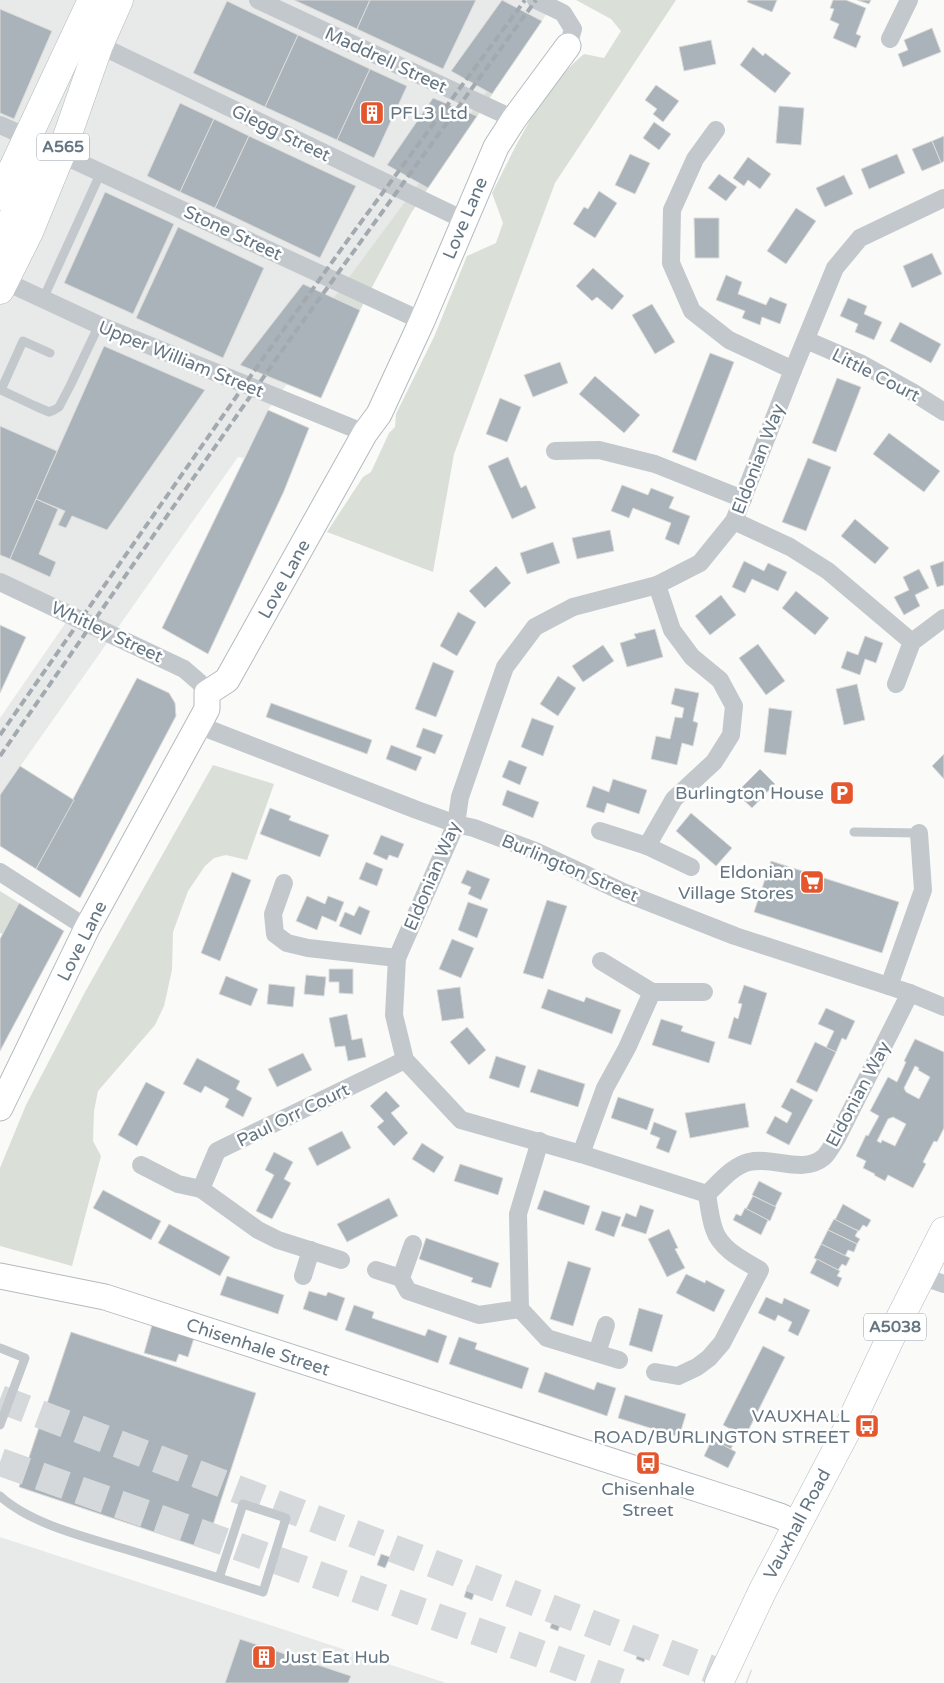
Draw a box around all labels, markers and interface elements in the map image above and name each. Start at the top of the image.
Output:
street label: Maddrell Street [321,22,451,98]
street label: Glegg Street [228,100,334,166]
building icon: PFL3 Ltd [359,100,385,126]
place label: PFL3 Ltd [390,102,468,124]
road number: A565 [37,134,89,160]
street label: Love Lane [438,174,492,262]
street label: Stone Street [180,201,286,265]
street label: Upper William Street [95,316,267,402]
street label: Little Court [828,343,924,407]
street label: Eldonian Way [727,400,789,517]
street label: Love Lane [253,536,315,622]
street label: Whitley Street [48,596,167,668]
parking icon: Burlington House [829,780,855,806]
place label: Burlington House [675,782,824,804]
street label: Eldonian Way [399,818,465,934]
street label: Burlington Street [498,829,642,907]
place label: Eldonian Village Stores [678,861,794,904]
supermarket icon: Eldonian Village Stores [799,869,825,895]
street label: Love Lane [52,897,112,985]
street label: Eldonian Way [821,1037,895,1151]
street label: Paul Orr Court [233,1078,353,1152]
street label: Chisenhale Street [183,1313,333,1381]
road number: A5038 [864,1314,926,1340]
place label: VAUXHALL ROAD/BURLINGTON STREET [593,1405,851,1448]
bus stop icon: VAUXHALL ROAD/BURLINGTON STREET [854,1413,880,1439]
bus stop icon: Chisenhale Street [635,1450,661,1476]
street label: Vauxhall Road [759,1465,835,1583]
place label: Chisenhale Street [601,1478,695,1521]
building icon: Just Eat Hub [251,1644,277,1670]
place label: Just Eat Hub [282,1646,390,1668]

